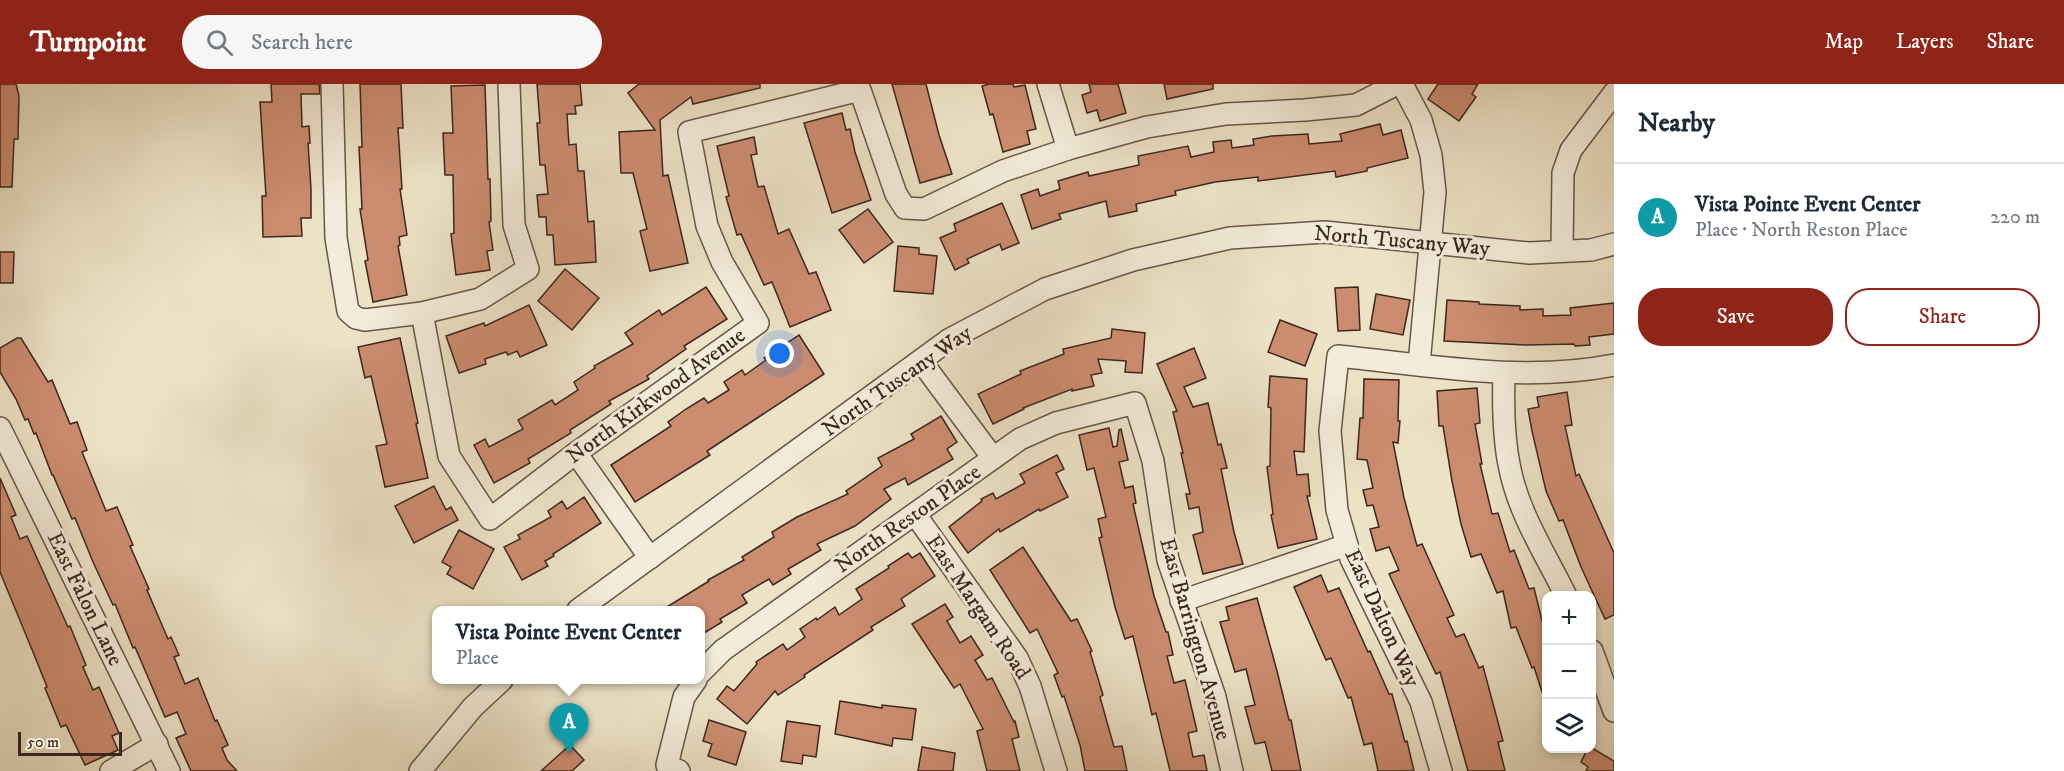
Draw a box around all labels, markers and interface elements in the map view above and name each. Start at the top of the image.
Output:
search box [182,15,602,69]
text: Turnpoint [30,25,146,60]
icon: search [203,26,236,59]
text: Search here [251,29,353,56]
text: Map [1824,29,1863,55]
text: Layers [1896,29,1954,55]
text: Share [1987,29,2034,55]
text: Nearby [1638,107,1715,140]
text: Vista Pointe Event Center [1695,191,1920,218]
text: A [1651,205,1664,230]
text: 220 m [1990,205,2040,230]
text: Place · North Reston Place [1695,218,1908,243]
street label: North Tuscany Way [1313,220,1492,262]
button: Save [1638,288,1833,346]
button: Share [1845,288,2040,346]
street label: North Tuscany Way [817,319,978,443]
street label: North Kirkwood Avenue [561,322,751,470]
your location [765,339,794,368]
street label: North Reston Place [830,459,986,579]
street label: East Falon Lane [41,528,129,670]
street label: East Margam Road [920,530,1036,684]
street label: East Barrington Avenue [1153,535,1237,743]
street label: East Dalton Way [1338,545,1426,692]
map controls [1542,591,1596,753]
button: + [1542,591,1596,645]
popup [432,606,705,684]
text: Vista Pointe Event Center [456,619,681,646]
button: − [1542,645,1596,699]
text: Place [456,646,499,671]
button: layers [1542,699,1596,753]
pin: A [550,704,588,753]
scale bar [18,729,122,756]
text: 50 m [27,732,59,752]

